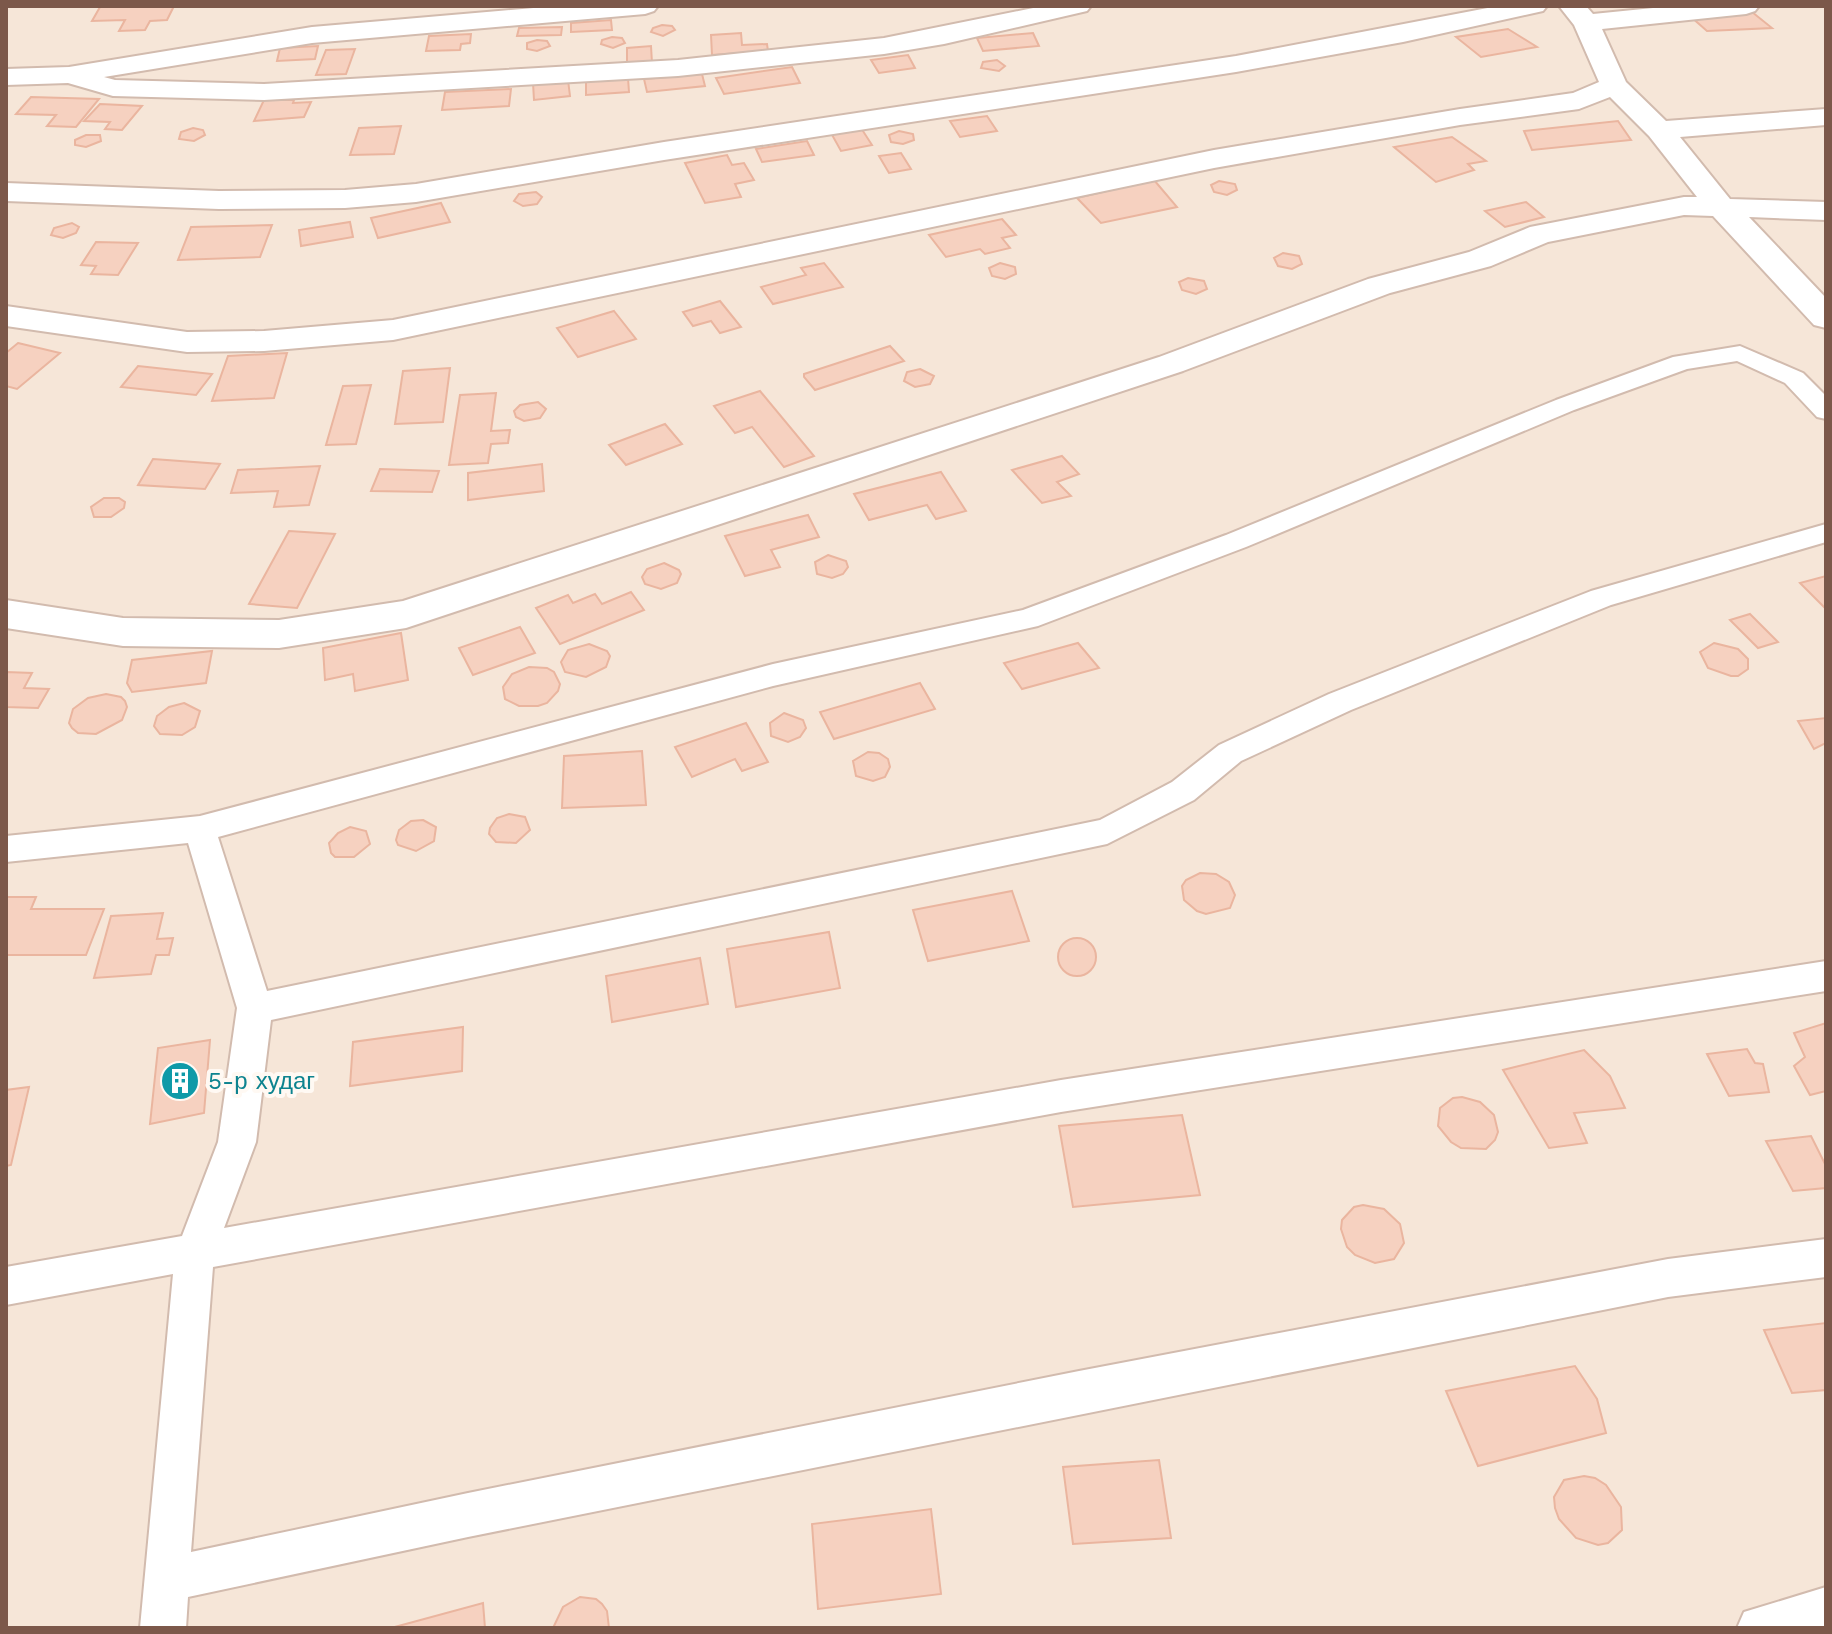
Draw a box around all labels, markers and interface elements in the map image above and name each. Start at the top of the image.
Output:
building icon: 5-р худаг [159,1060,201,1102]
place label: 5-р худаг [208,1067,315,1095]

